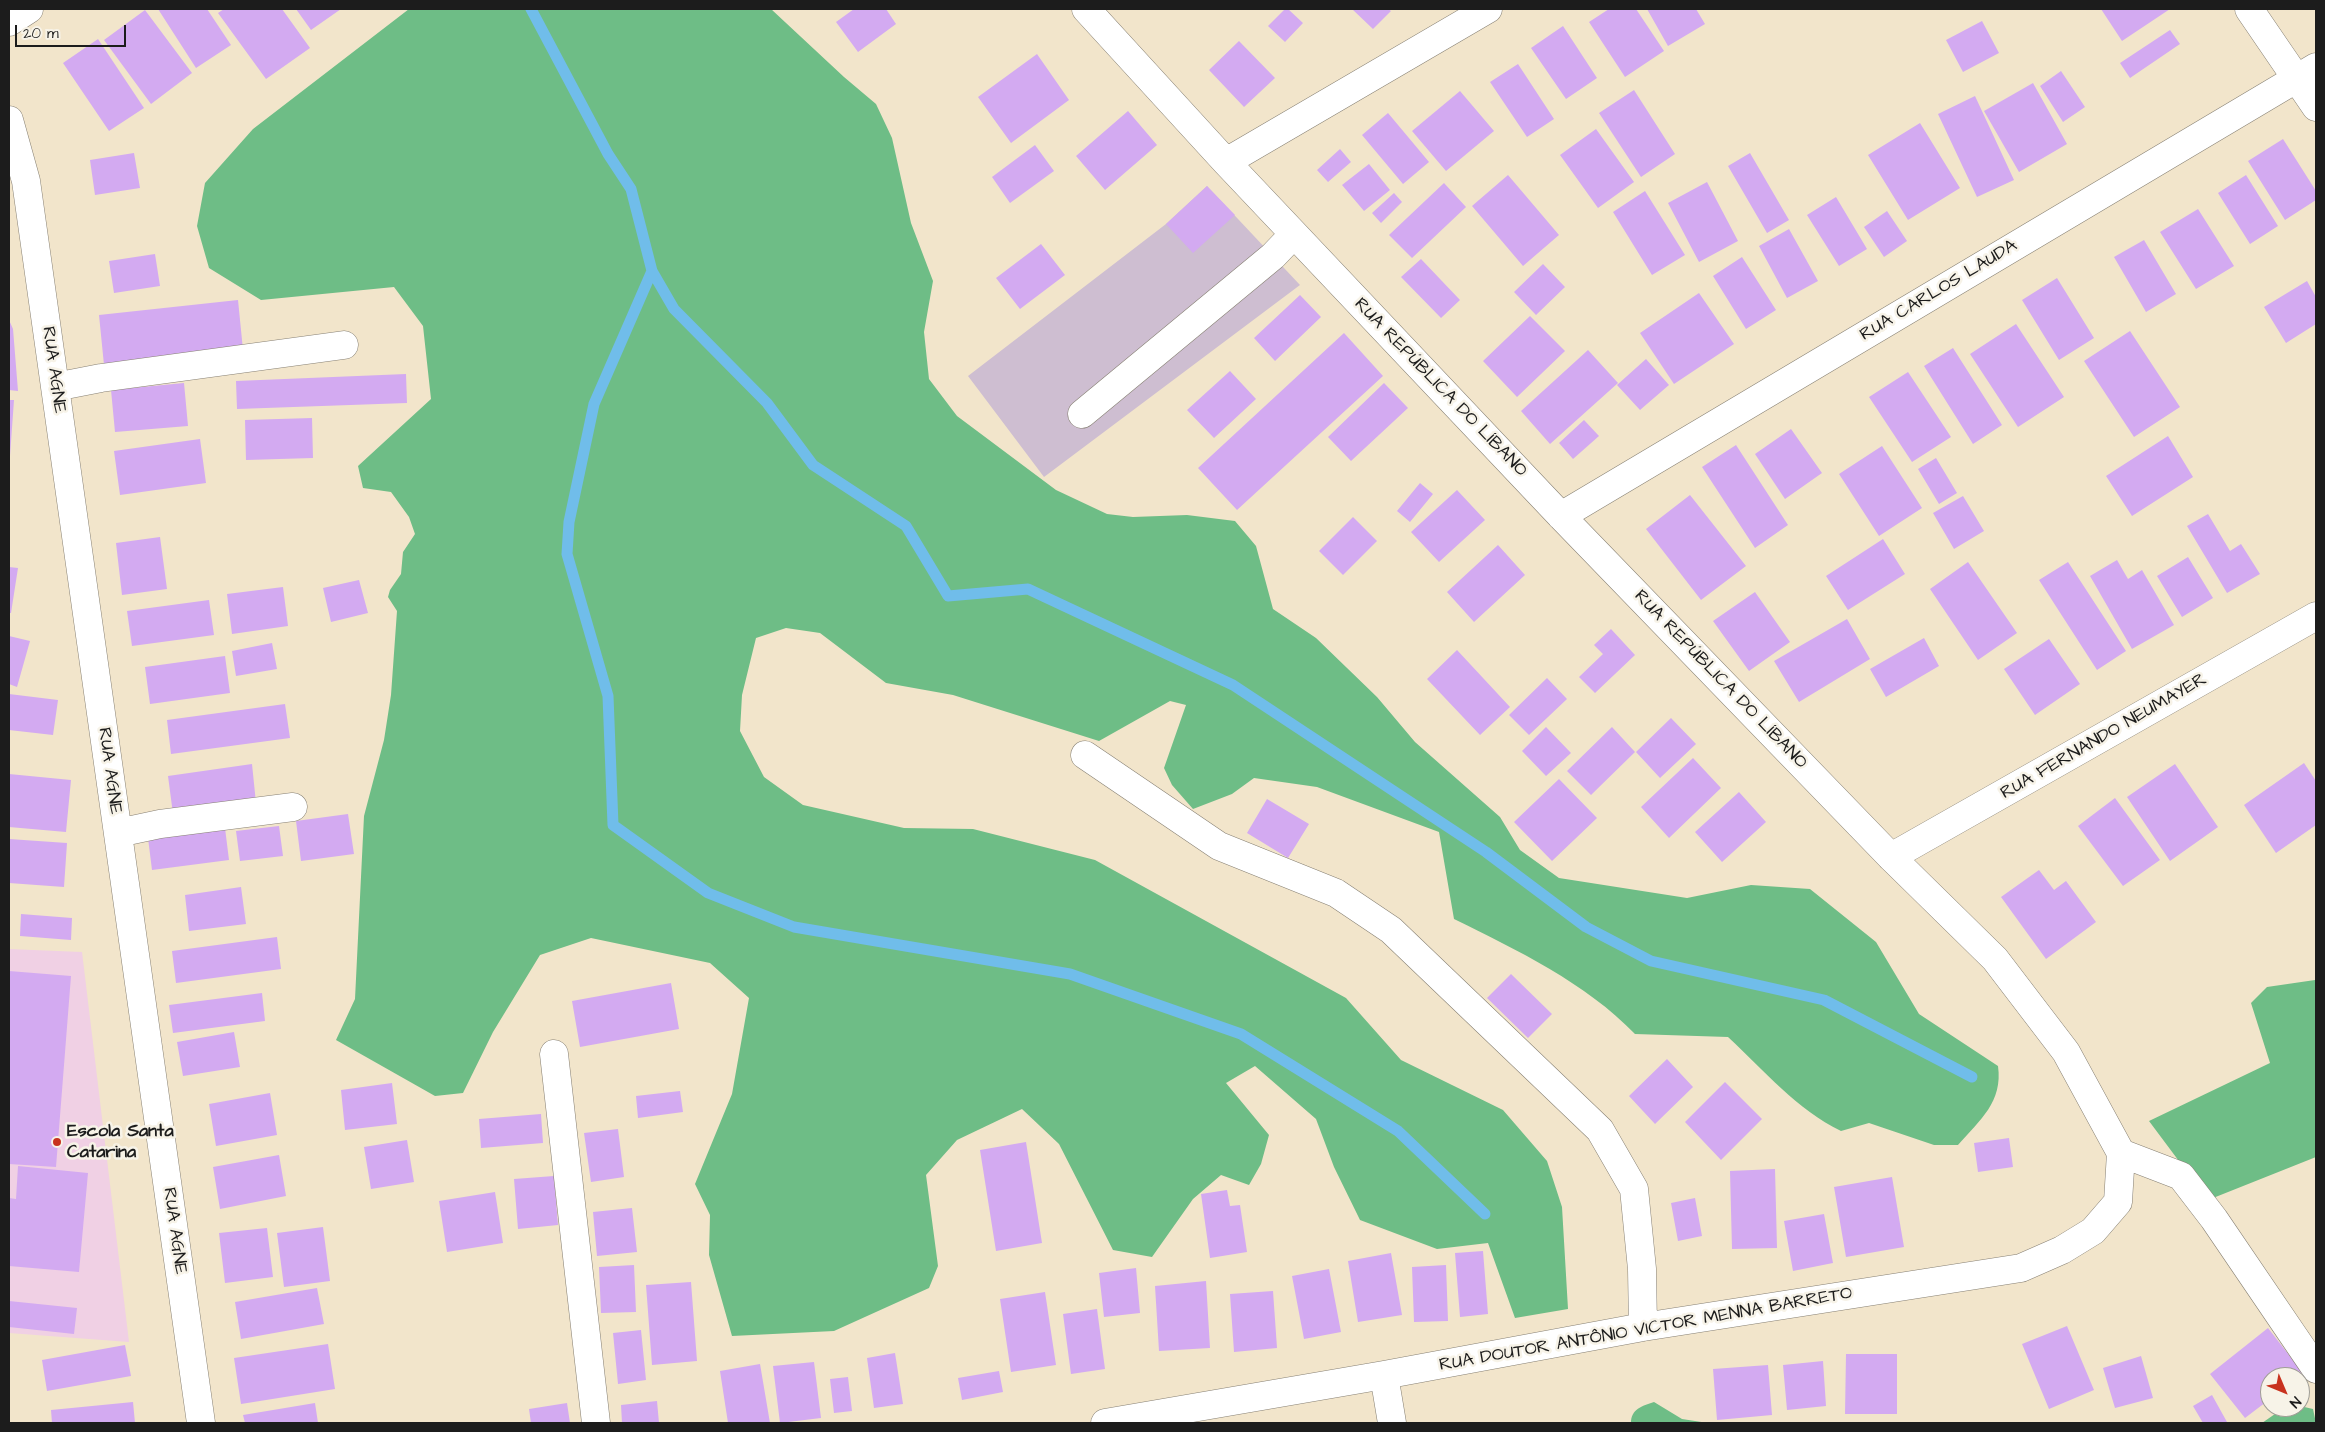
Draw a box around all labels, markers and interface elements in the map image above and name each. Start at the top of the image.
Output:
scale bar [18,15,129,47]
text: 20 m [23,23,59,44]
street label: RUA CARLOS LAUDA [1857,236,2021,346]
street label: RUA REPÚBLICA DO LÍBANO [1349,294,1531,482]
street label: RUA AGNE [36,325,70,415]
street label: RUA REPÚBLICA DO LÍBANO [1629,586,1811,774]
street label: RUA FERNANDO NEUMAYER [1997,669,2211,805]
street label: RUA AGNE [92,726,126,816]
place label: Escola Santa Catarina [67,1121,174,1164]
marker: Escola Santa Catarina [51,1136,63,1148]
street label: RUA AGNE [157,1186,191,1276]
street label: RUA DOUTOR ANTÔNIO VICTOR MENNA BARRETO [1438,1283,1854,1377]
north arrow [2260,1367,2310,1417]
text: N [2285,1392,2305,1412]

